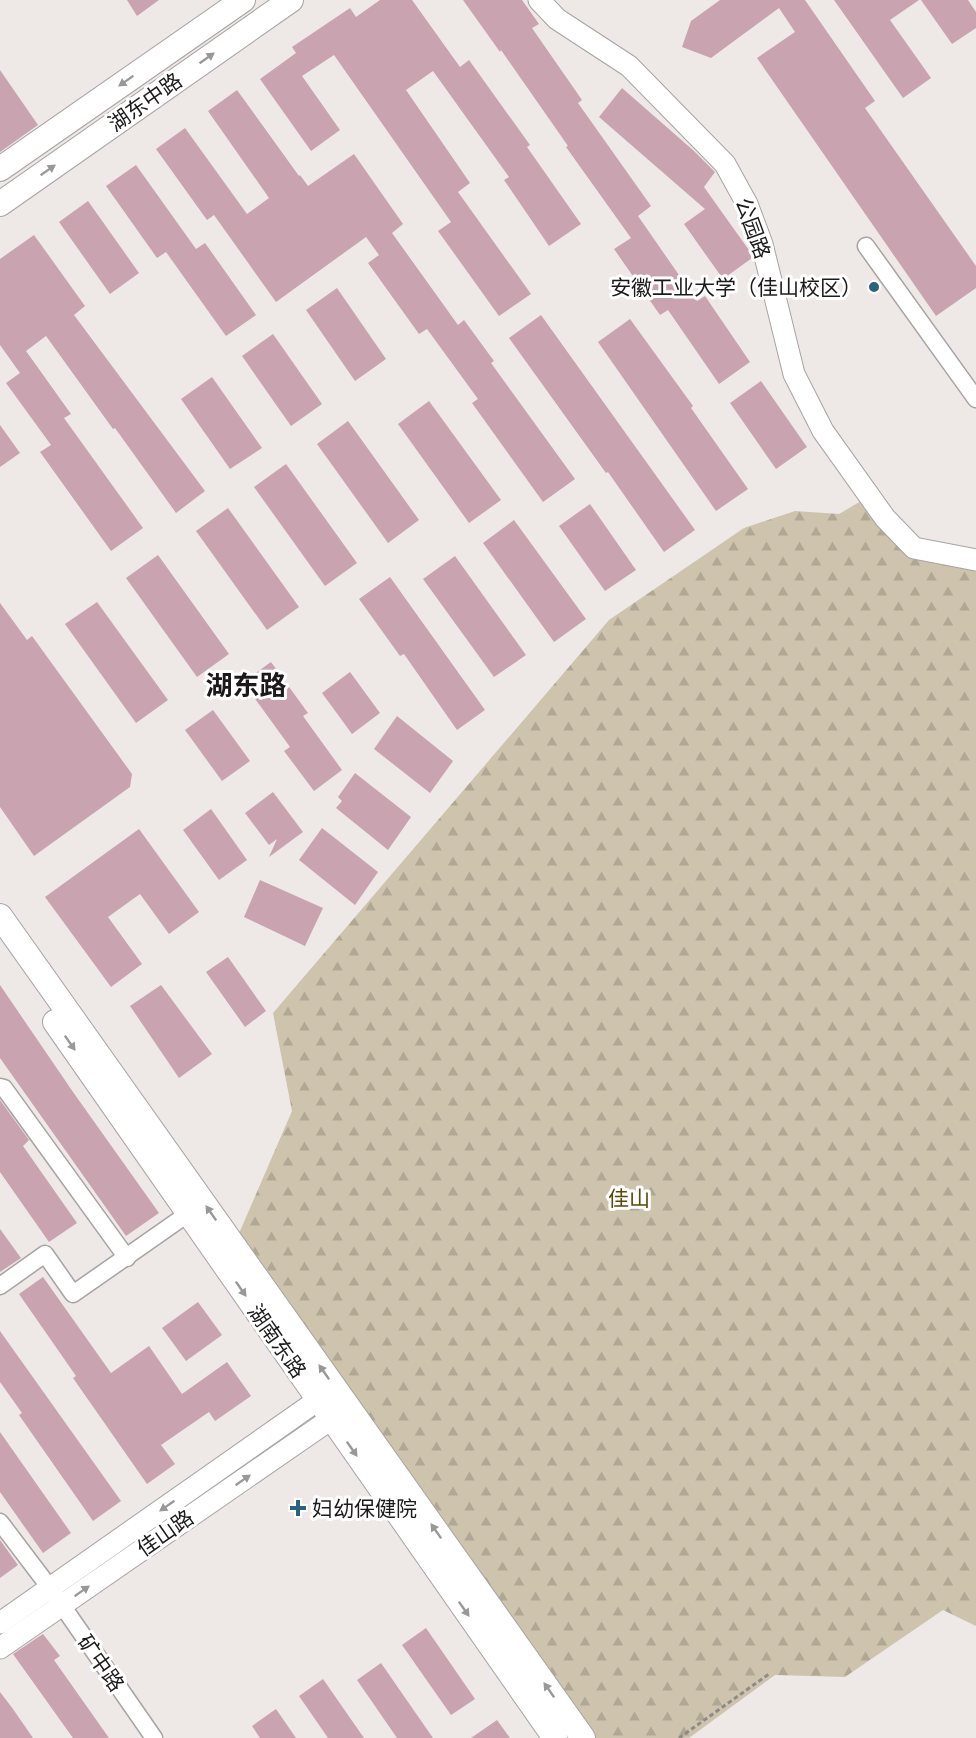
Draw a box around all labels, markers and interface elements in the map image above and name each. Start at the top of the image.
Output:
one-way arrow [199,52,215,64]
street label: 湖东中路 [102,66,188,138]
one-way arrow [119,75,135,87]
one-way arrow [39,164,55,176]
street label: 公园路 [729,193,777,263]
place label: 安徽工业大学（佳山校区） [610,273,862,302]
marker: 安徽工业大学（佳山校区） [867,280,881,294]
district label: 湖东路 [206,667,287,704]
one-way arrow [64,1035,75,1051]
park label: 佳山 [608,1184,650,1213]
one-way arrow [205,1205,217,1221]
one-way arrow [235,1281,246,1297]
street label: 湖南东路 [241,1298,313,1384]
one-way arrow [318,1364,330,1380]
one-way arrow [346,1441,358,1457]
one-way arrow [234,1474,250,1486]
place label: 妇幼保健院 [312,1494,417,1523]
marker: 妇幼保健院 [289,1499,307,1517]
one-way arrow [160,1500,176,1512]
street label: 佳山路 [131,1503,199,1563]
one-way arrow [431,1523,442,1539]
one-way arrow [74,1585,90,1597]
one-way arrow [458,1601,470,1617]
street label: 矿中路 [71,1629,131,1697]
one-way arrow [543,1683,555,1699]

